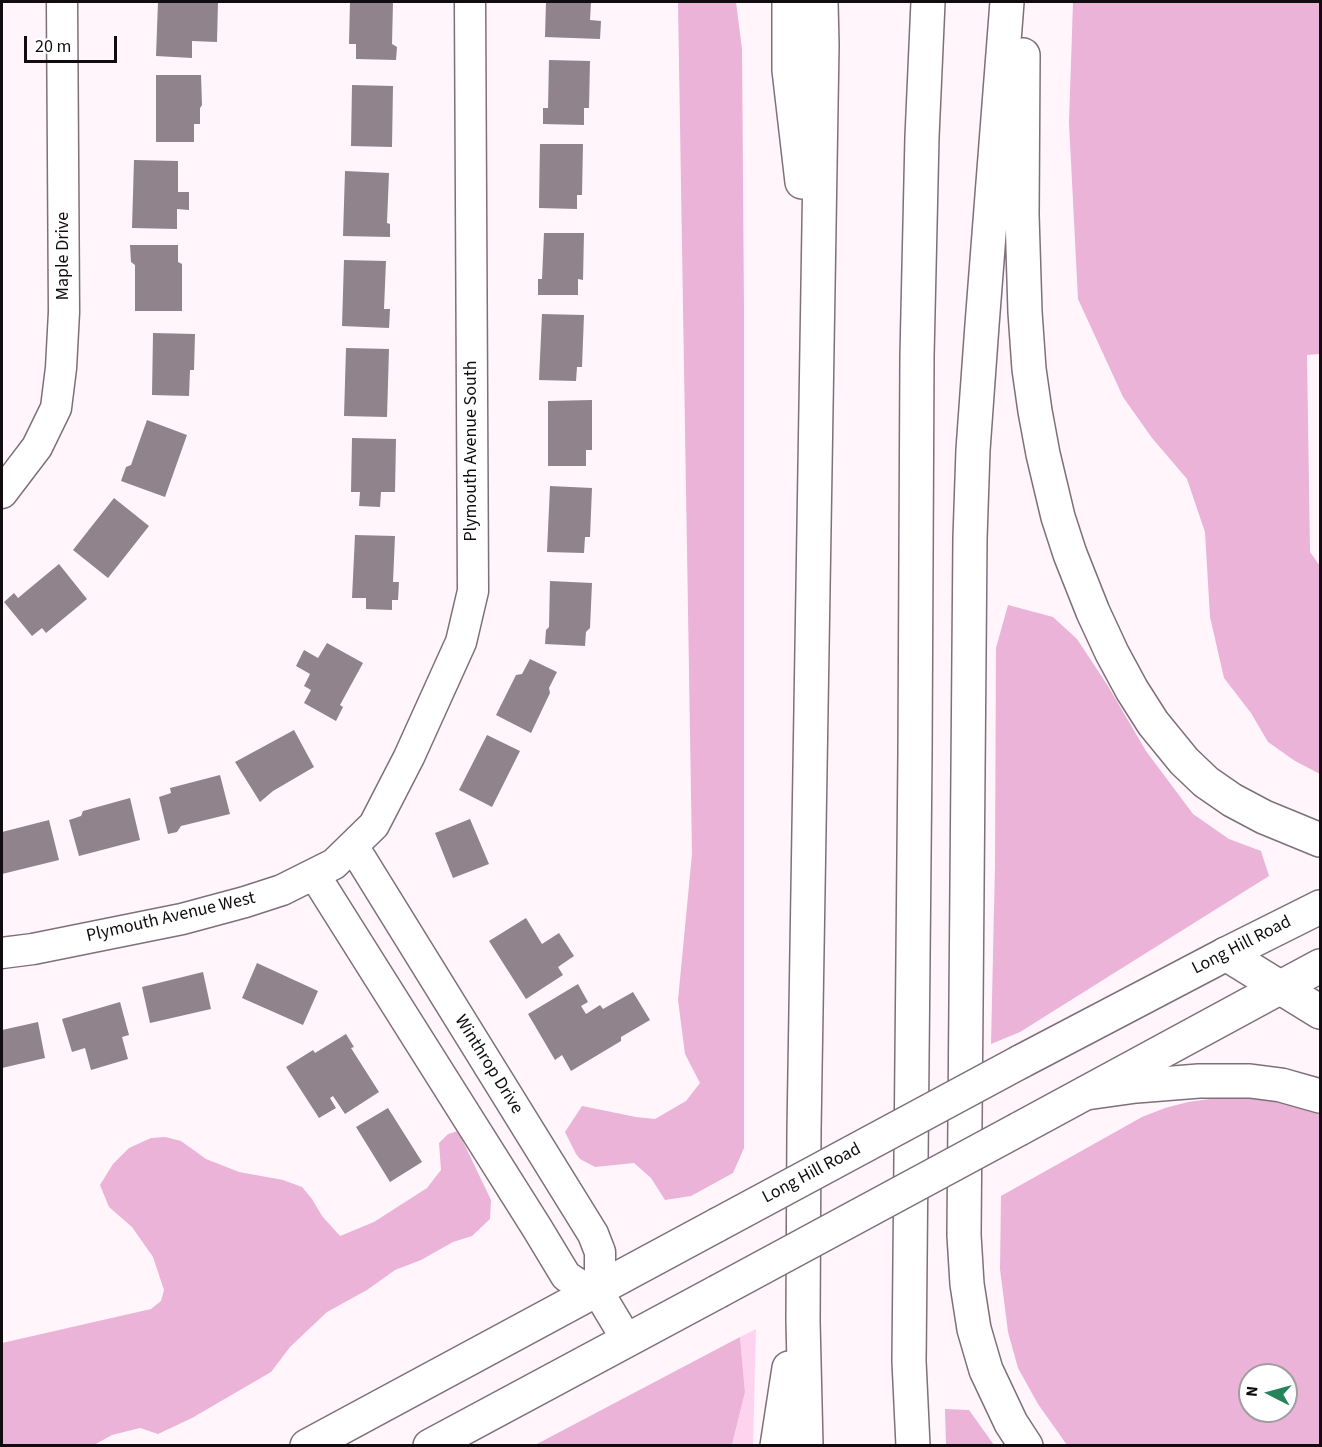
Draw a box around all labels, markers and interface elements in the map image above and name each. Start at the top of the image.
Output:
scale bar [27,24,120,62]
text: 20 m [35,34,71,59]
street label: Maple Drive [53,212,75,300]
street label: Plymouth Avenue South [461,360,483,542]
street label: Plymouth Avenue West [85,888,257,948]
street label: Long Hill Road [1189,912,1295,980]
street label: Winthrop Drive [449,1011,527,1119]
street label: Long Hill Road [759,1139,865,1209]
north arrow [1238,1363,1298,1423]
text: N [1241,1385,1264,1398]

